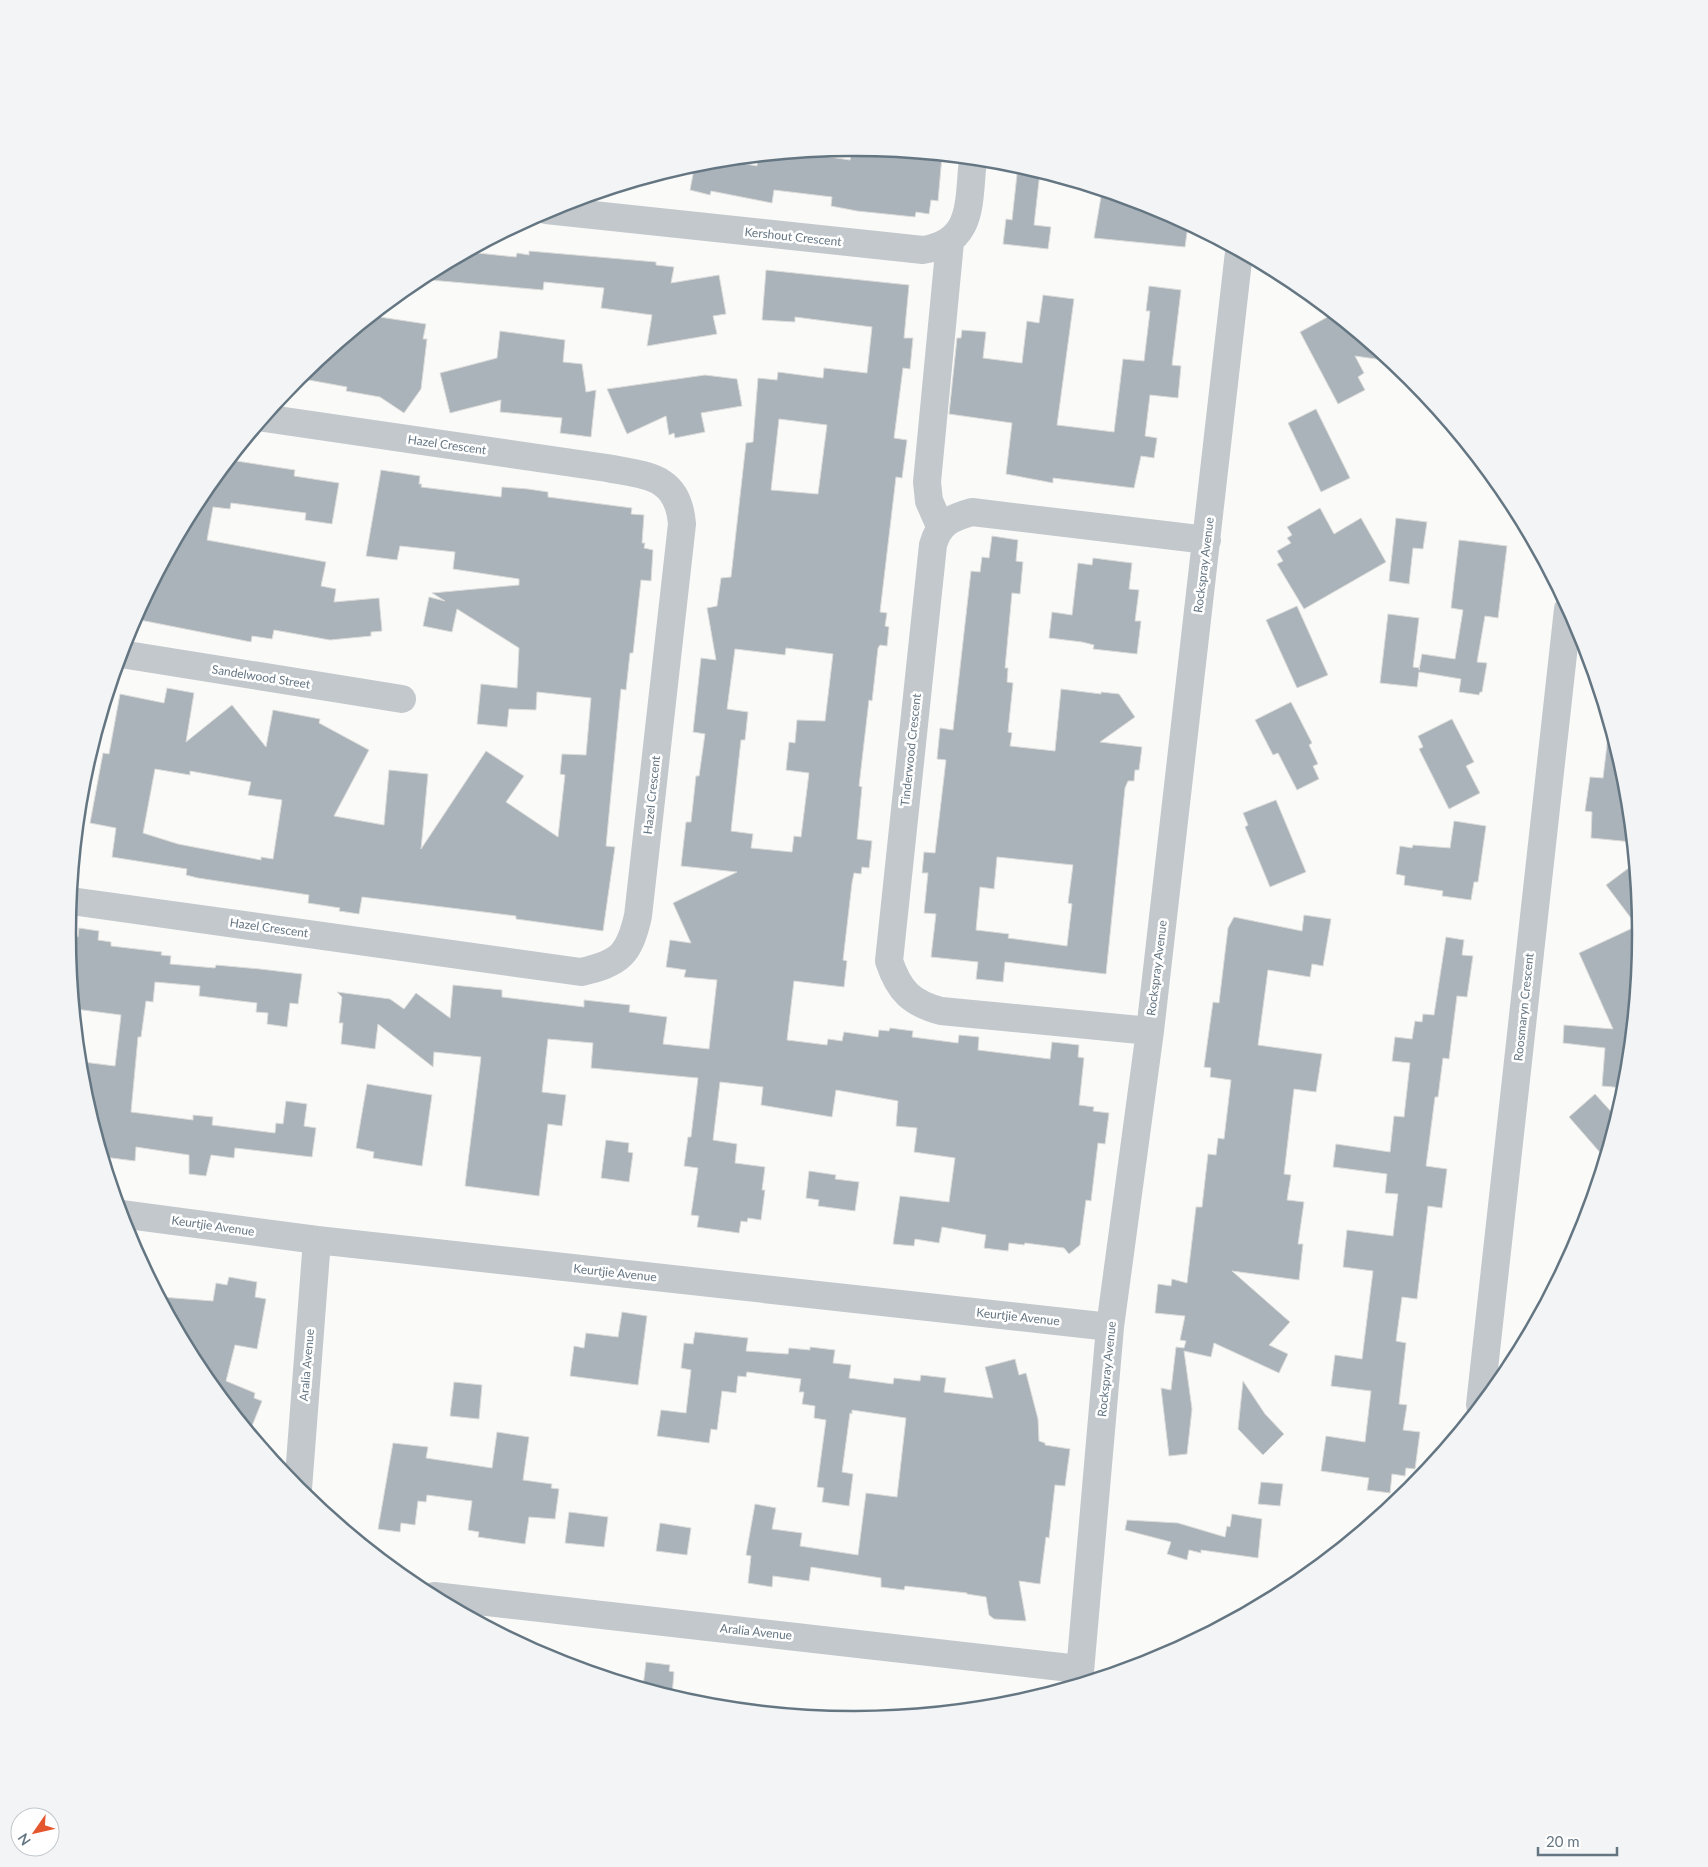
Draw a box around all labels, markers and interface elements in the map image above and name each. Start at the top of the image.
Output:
street label: Kershout Crescent [744,224,843,249]
street label: Hazel Crescent [407,432,488,458]
street label: Rockspray Avenue [1190,516,1217,614]
street label: Sandelwood Street [211,661,312,692]
street label: Tinderwood Crescent [897,692,924,807]
street label: Hazel Crescent [640,754,663,835]
street label: Hazel Crescent [229,915,310,941]
street label: Rockspray Avenue [1143,919,1170,1017]
street label: Roosmaryn Crescent [1510,951,1537,1062]
street label: Keurtjie Avenue [171,1212,256,1239]
street label: Keurtjie Avenue [573,1261,657,1284]
street label: Keurtjie Avenue [976,1305,1060,1328]
street label: Rockspray Avenue [1094,1320,1119,1417]
street label: Aralia Avenue [296,1328,317,1402]
street label: Aralia Avenue [719,1620,793,1643]
north arrow [10,1807,60,1857]
scale bar [1538,1824,1617,1856]
text: N [14,1830,34,1849]
text: 20 m [1546,1832,1580,1850]

